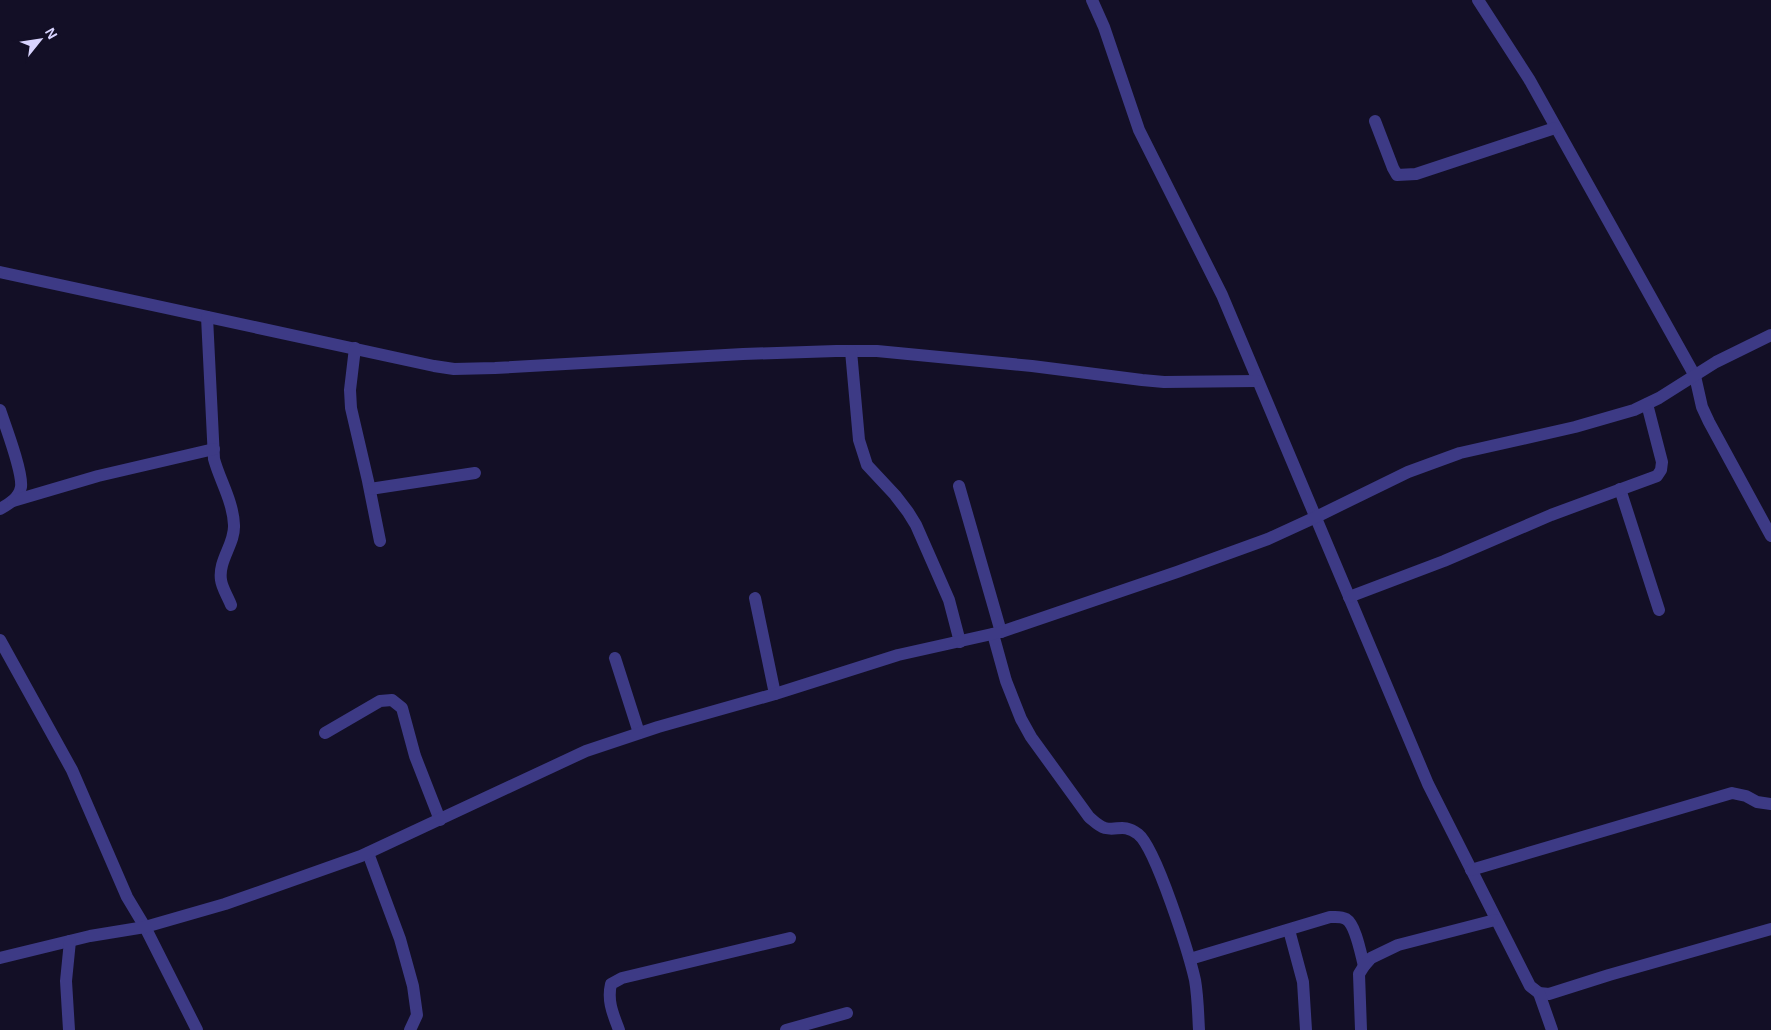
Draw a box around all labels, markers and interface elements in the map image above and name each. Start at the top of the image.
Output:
north arrow [15,15,65,65]
text: N [42,25,61,42]

